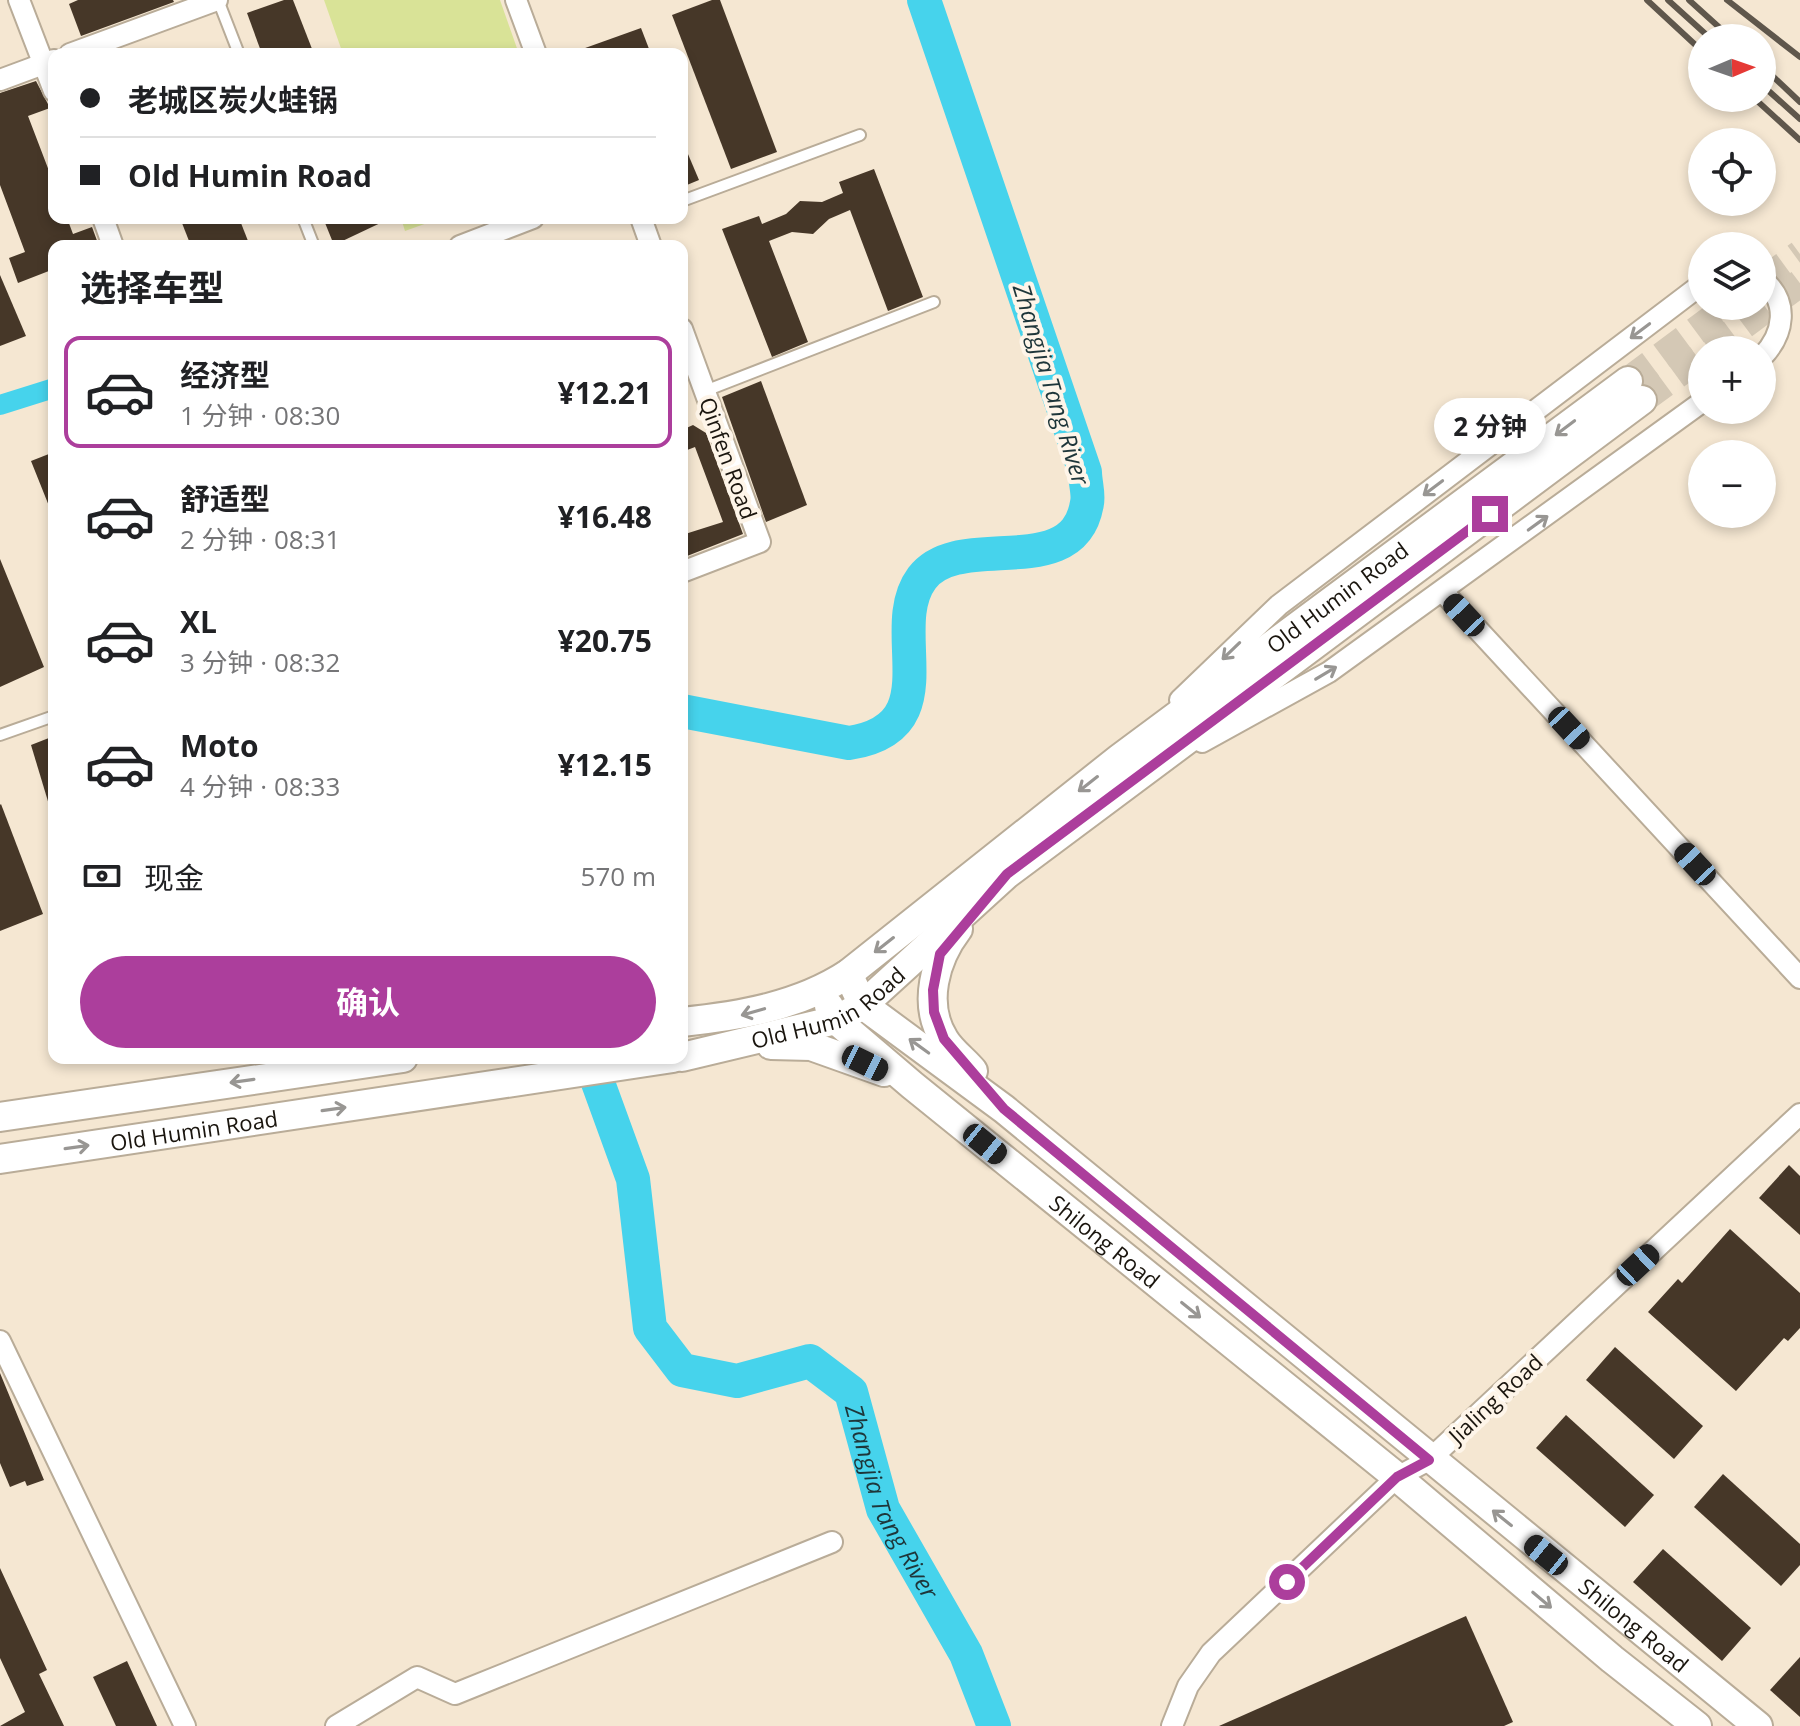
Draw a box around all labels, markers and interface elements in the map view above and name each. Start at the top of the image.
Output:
north arrow [1688,24,1776,112]
map controls [1688,24,1776,528]
text: 老城区炭火蛙锅 [128,79,338,120]
button: locate [1688,128,1776,216]
text: Old Humin Road [128,155,372,196]
button: layers [1688,232,1776,320]
text: 选择车型 [80,263,224,312]
water label: Zhangjia Tang River [1005,278,1099,490]
one-way arrow [1630,322,1651,339]
button: + [1688,336,1776,424]
text: 经济型 [180,354,270,395]
icon: car [84,356,156,428]
text: ¥12.21 [558,372,652,413]
street label: Qinfen Road [693,393,765,523]
text: 1 分钟 · 08:30 [180,397,340,433]
callout: 2 分钟 [1434,398,1546,454]
text: 2 分钟 [1453,408,1527,444]
one-way arrow [1555,419,1577,436]
button: − [1688,440,1776,528]
text: 舒适型 [180,478,270,519]
one-way arrow [1423,479,1444,496]
icon: car [84,480,156,552]
text: ¥16.48 [558,496,652,537]
route end [1472,496,1508,532]
one-way arrow [1526,514,1548,531]
text: 2 分钟 · 08:31 [180,521,340,557]
street label: Old Humin Road [1260,534,1414,659]
car [1439,589,1489,641]
text: XL [180,601,217,642]
icon: car [84,604,156,676]
text: ¥20.75 [558,620,652,661]
one-way arrow [1221,642,1241,661]
text: 3 分钟 · 08:32 [180,644,340,680]
one-way arrow [1314,665,1337,681]
car [1544,702,1594,754]
text: Moto [180,725,258,766]
icon: car [84,728,156,800]
text: ¥12.15 [558,744,652,785]
text: 4 分钟 · 08:33 [180,768,340,804]
one-way arrow [1078,775,1099,792]
car [1670,838,1720,890]
icon: cash [80,854,124,898]
text: 现金 [144,857,204,898]
text: 570 m [581,858,656,894]
one-way arrow [874,937,895,954]
button: 确认 [80,956,656,1048]
street label: Old Humin Road [748,959,911,1055]
one-way arrow [740,1005,766,1020]
one-way arrow [909,1038,930,1055]
car [838,1042,892,1084]
one-way arrow [230,1074,255,1089]
one-way arrow [321,1101,346,1116]
street label: Old Humin Road [108,1103,280,1157]
car [959,1120,1011,1168]
one-way arrow [64,1139,89,1154]
street label: Shilong Road [1044,1187,1167,1295]
car [1612,1240,1664,1290]
one-way arrow [1180,1301,1201,1319]
street label: Jialing Road [1440,1347,1549,1451]
water label: Zhangjia Tang River [838,1399,948,1606]
one-way arrow [1491,1510,1512,1528]
car [1520,1531,1572,1579]
route start [1269,1564,1305,1600]
street label: Shilong Road [1573,1571,1695,1679]
one-way arrow [1531,1591,1552,1609]

